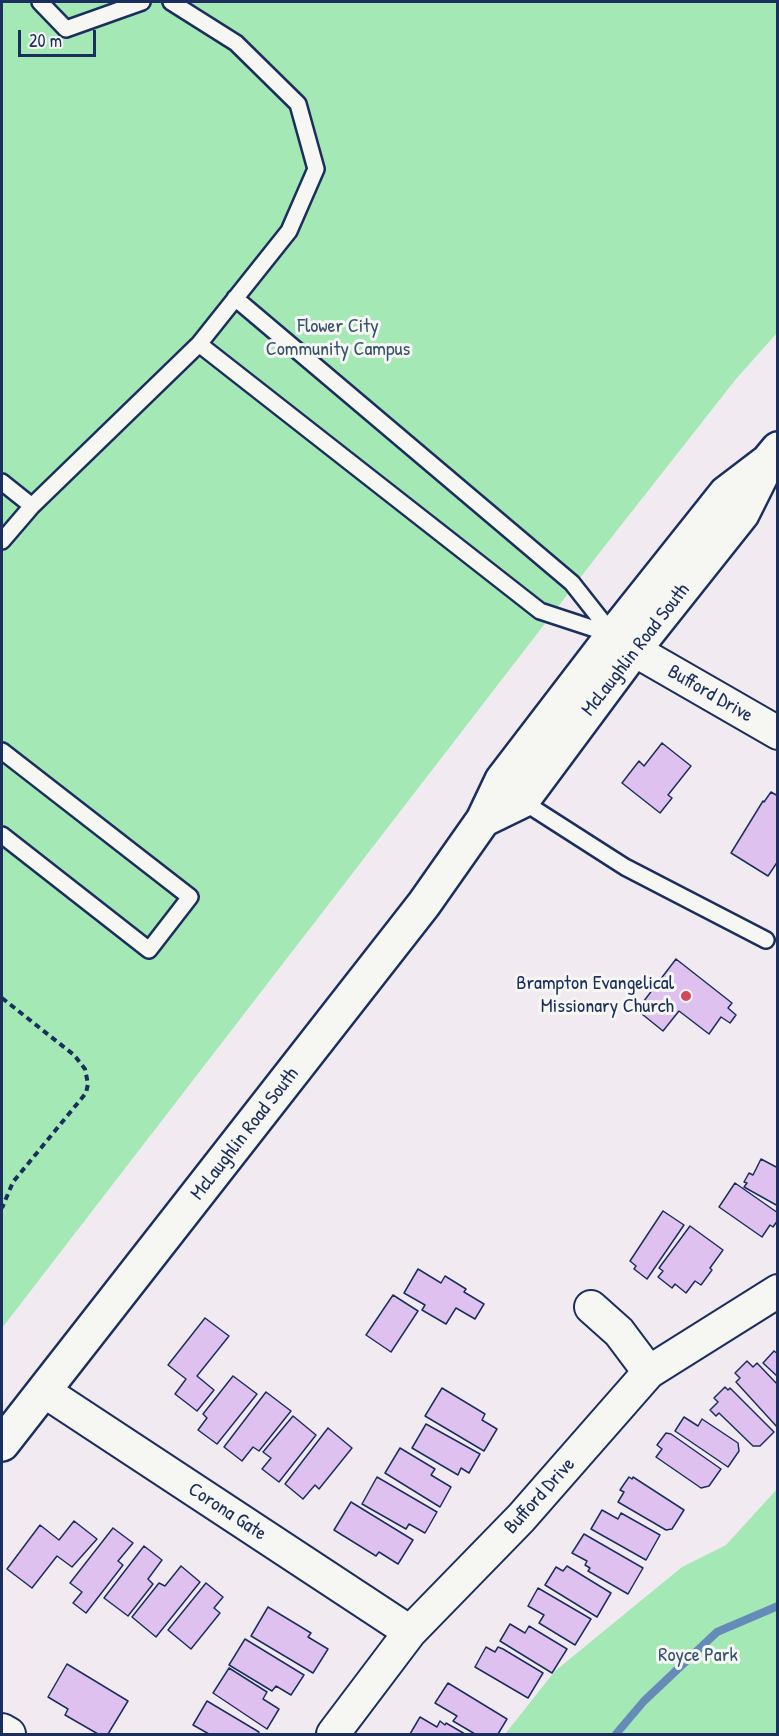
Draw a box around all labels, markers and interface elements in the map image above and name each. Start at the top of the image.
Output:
scale bar [21,18,99,56]
text: 20 m [29,28,62,53]
park label: Flower City Community Campus [266,315,410,362]
street label: McLaughlin Road South [577,579,695,721]
street label: Bufford Drive [663,660,757,728]
place label: Brampton Evangelical Missionary Church [516,972,674,1019]
marker: Brampton Evangelical Missionary Church [679,989,693,1003]
street label: McLaughlin Road South [186,1063,304,1205]
street label: Bufford Drive [499,1453,581,1539]
street label: Corona Gate [183,1478,271,1546]
park label: Royce Park [658,1644,738,1668]

